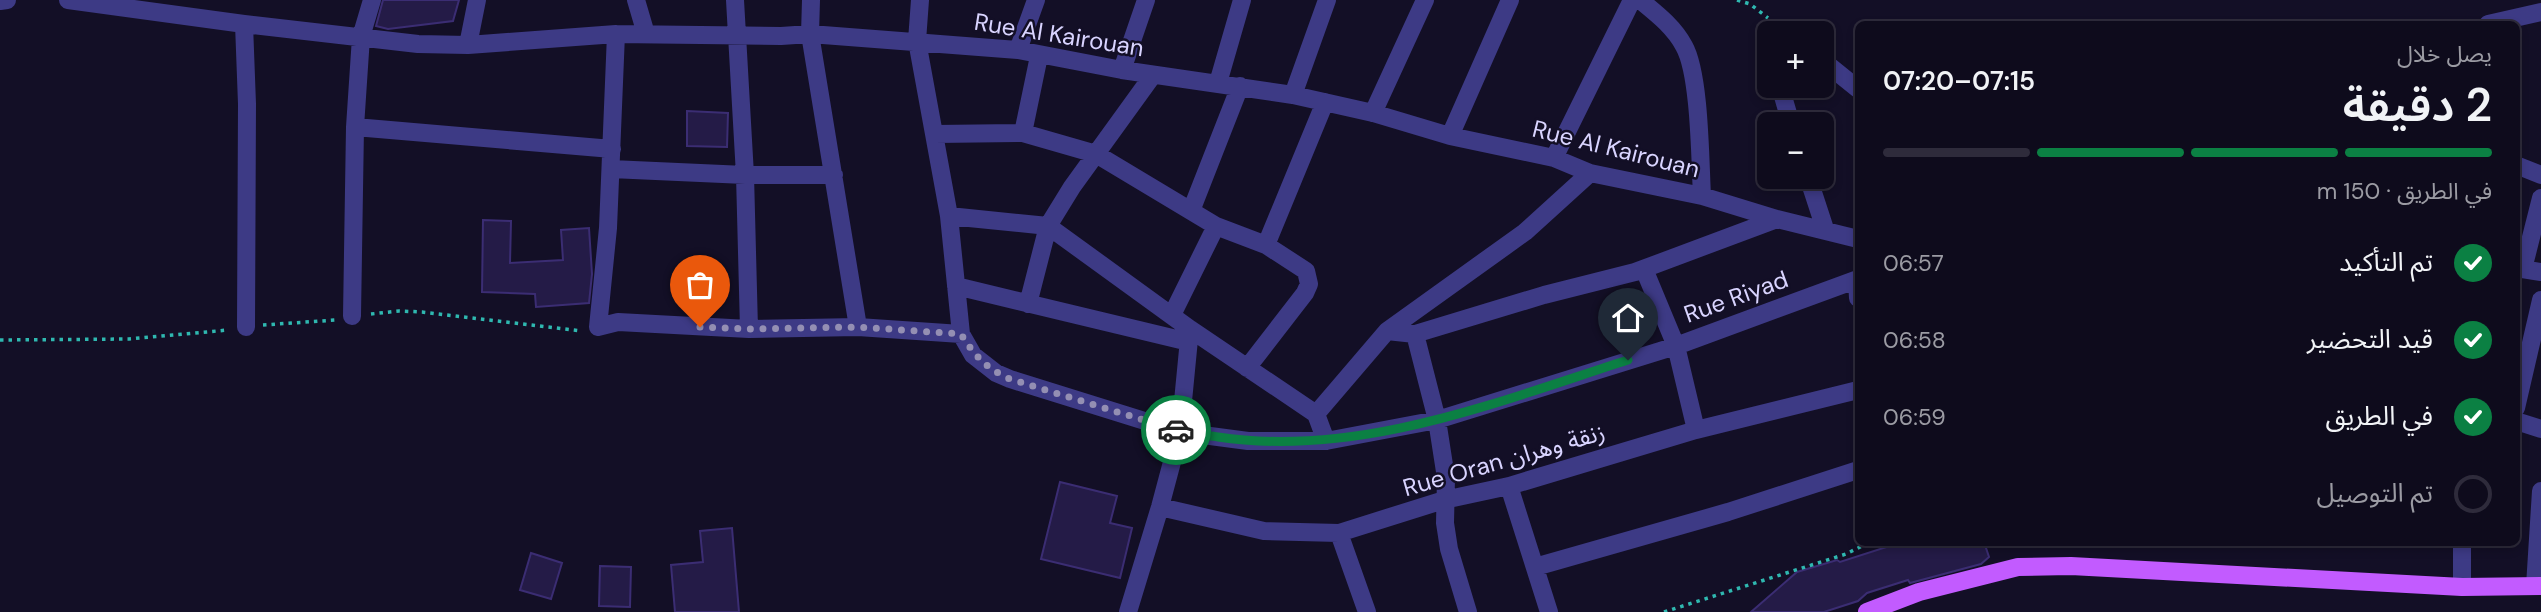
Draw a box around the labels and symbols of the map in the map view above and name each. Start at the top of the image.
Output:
street label: Rue Al Kairouan [972,6,1146,63]
street label: Rue Al Kairouan [1529,113,1703,184]
pin [670,255,730,327]
street label: Rue Riyad [1679,263,1792,330]
pin [1598,288,1658,360]
courier [1141,395,1211,465]
street label: Rue Oran زنقة وهران [1399,416,1608,503]

